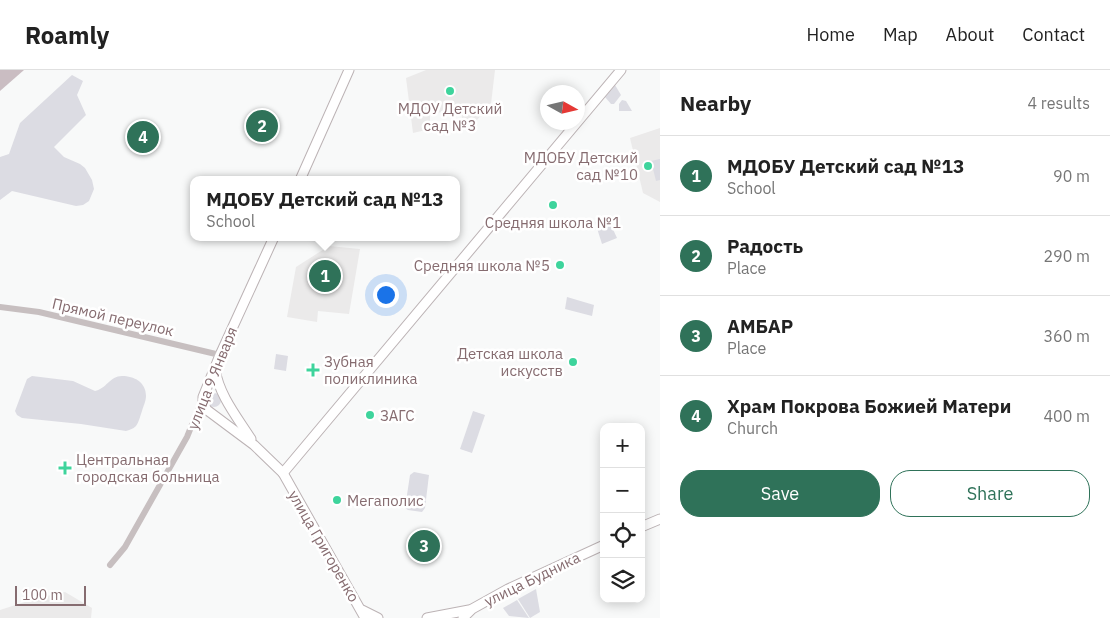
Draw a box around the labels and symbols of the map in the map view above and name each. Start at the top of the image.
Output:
marker: МДОУ Детский сад №3 [444,85,456,97]
north arrow [540,85,585,130]
place label: МДОУ Детский сад №3 [398,99,502,135]
pin: 2 [246,107,278,145]
pin: 4 [127,118,159,156]
place label: МДОБУ Детский сад №10 [524,148,638,184]
marker: МДОБУ Детский сад №10 [642,160,654,172]
marker: Средняя школа №1 [547,199,559,211]
place label: Средняя школа №1 [485,213,621,232]
place label: Средняя школа №5 [414,256,550,275]
pin: 1 [309,257,341,295]
marker: Средняя школа №5 [554,259,566,271]
your location [373,282,399,308]
street label: Прямой переулок [50,294,176,340]
street label: улица 9 Января [183,324,241,432]
place label: Детская школа искусств [457,344,563,380]
place label: Зубная поликлиника [324,352,418,388]
marker: Детская школа искусств [567,356,579,368]
marker: Зубная поликлиника [306,363,320,377]
place label: ЗАГС [380,406,415,425]
marker: ЗАГС [364,409,376,421]
place label: Центральная городская больница [76,450,220,486]
marker: Центральная городская больница [58,461,72,475]
street label: улица Григоренко [284,487,364,605]
place label: Мегаполис [347,491,424,510]
marker: Мегаполис [331,494,343,506]
pin: 3 [408,527,440,565]
street label: улица Будника [481,548,583,610]
scale bar [15,583,86,606]

